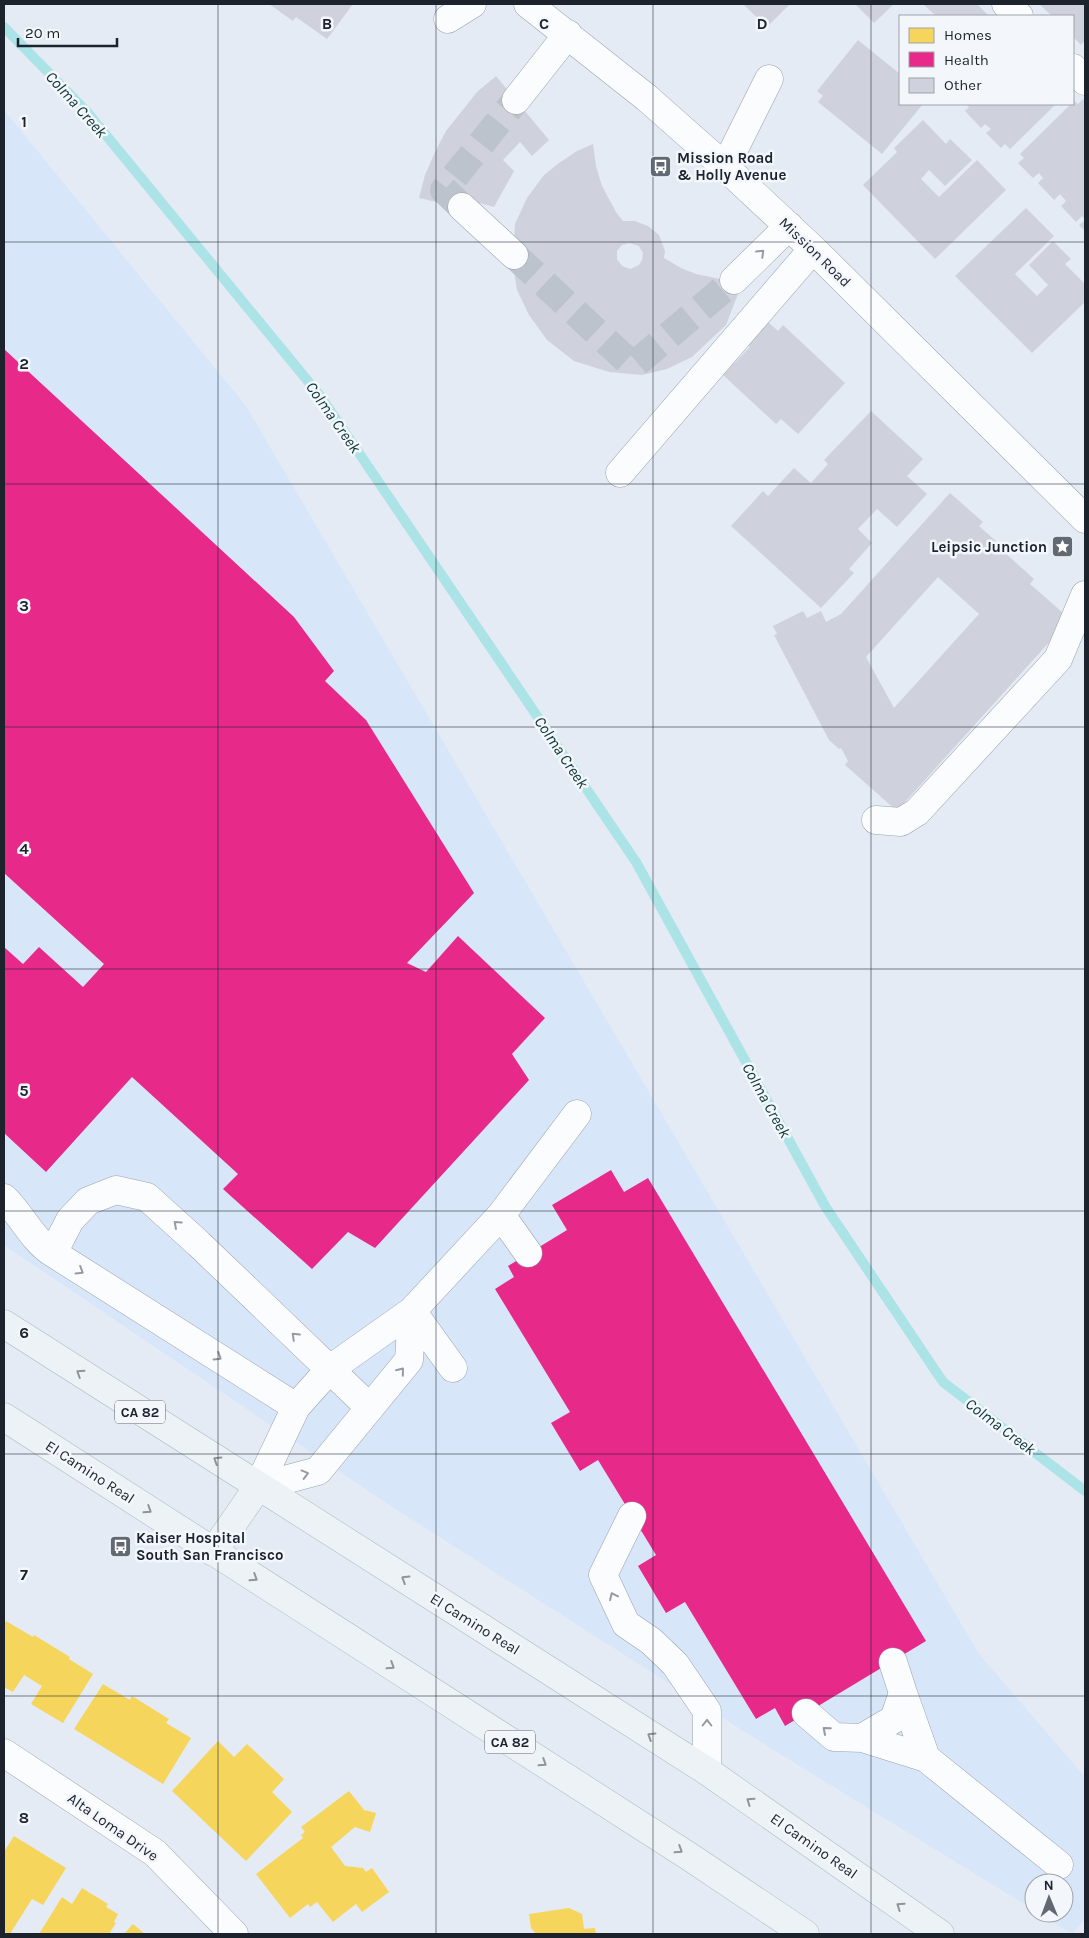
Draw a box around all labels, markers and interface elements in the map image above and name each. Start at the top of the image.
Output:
text: B [322,14,332,33]
text: C [539,14,549,33]
text: D [757,14,768,33]
scale bar [18,15,116,47]
legend [899,15,1074,105]
text: 20 m [25,24,60,42]
text: Homes [944,26,992,44]
text: Health [944,51,989,69]
water label: Colma Creek [42,67,112,142]
text: Other [944,76,982,94]
text: 1 [21,112,27,131]
place label: Mission Road & Holly Avenue [677,149,786,184]
bus stop icon: Mission Road & Holly Avenue [649,155,673,179]
street label: Mission Road [775,213,855,291]
one-way arrow [756,250,765,259]
text: 2 [19,354,29,373]
water label: Colma Creek [302,378,366,457]
place icon: Leipsic Junction [1051,535,1075,559]
place label: Leipsic Junction [931,538,1047,556]
text: 3 [19,596,29,615]
water label: Colma Creek [531,713,593,793]
text: 4 [19,839,29,858]
water label: Colma Creek [738,1059,795,1142]
text: 5 [19,1081,29,1100]
one-way arrow [173,1221,182,1230]
one-way arrow [75,1264,84,1274]
text: 6 [19,1323,29,1342]
one-way arrow [291,1333,300,1342]
one-way arrow [212,1351,221,1361]
one-way arrow [395,1367,404,1376]
one-way arrow [76,1370,86,1379]
water label: Colma Creek [962,1394,1040,1459]
road number: CA 82 [115,1400,165,1424]
street label: El Camino Real [42,1437,138,1507]
one-way arrow [214,1457,223,1467]
one-way arrow [301,1469,310,1480]
one-way arrow [143,1503,152,1513]
place label: Kaiser Hospital South San Francisco [136,1529,283,1564]
bus stop icon: Kaiser Hospital South San Francisco [108,1535,132,1559]
text: 7 [20,1565,28,1584]
one-way arrow [249,1572,258,1581]
one-way arrow [401,1576,410,1586]
street label: El Camino Real [427,1589,523,1659]
one-way arrow [609,1592,619,1601]
one-way arrow [386,1659,395,1669]
one-way arrow [702,1718,712,1726]
one-way arrow [823,1727,832,1736]
road number: CA 82 [485,1730,535,1754]
one-way arrow [647,1732,656,1742]
one-way arrow [537,1756,546,1766]
street label: Alta Loma Drive [64,1789,162,1865]
one-way arrow [746,1798,755,1807]
text: 8 [19,1808,29,1827]
street label: El Camino Real [767,1809,861,1883]
one-way arrow [674,1844,683,1854]
north arrow [1024,1873,1074,1923]
text: N [1044,1877,1054,1894]
one-way arrow [896,1903,906,1912]

